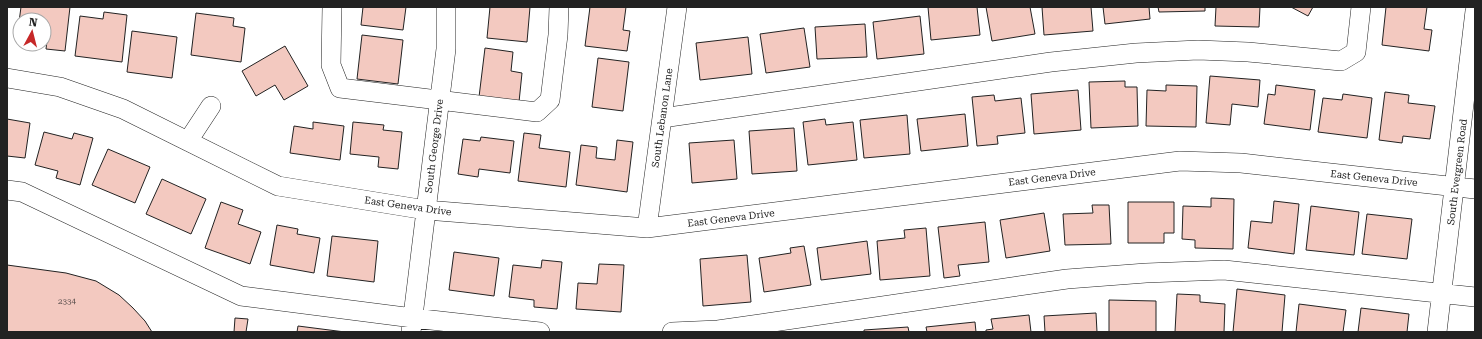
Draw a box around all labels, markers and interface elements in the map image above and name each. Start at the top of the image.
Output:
north arrow [12,12,52,52]
text: N [28,16,39,30]
street label: South Lebanon Lane [650,67,674,168]
street label: South George Drive [423,98,445,194]
street label: South Evergreen Road [1445,118,1469,226]
street label: East Geneva Drive [1008,166,1097,188]
street label: East Geneva Drive [1330,168,1419,188]
street label: East Geneva Drive [364,194,453,218]
street label: East Geneva Drive [687,207,776,229]
house number: 2334 [58,297,76,306]

